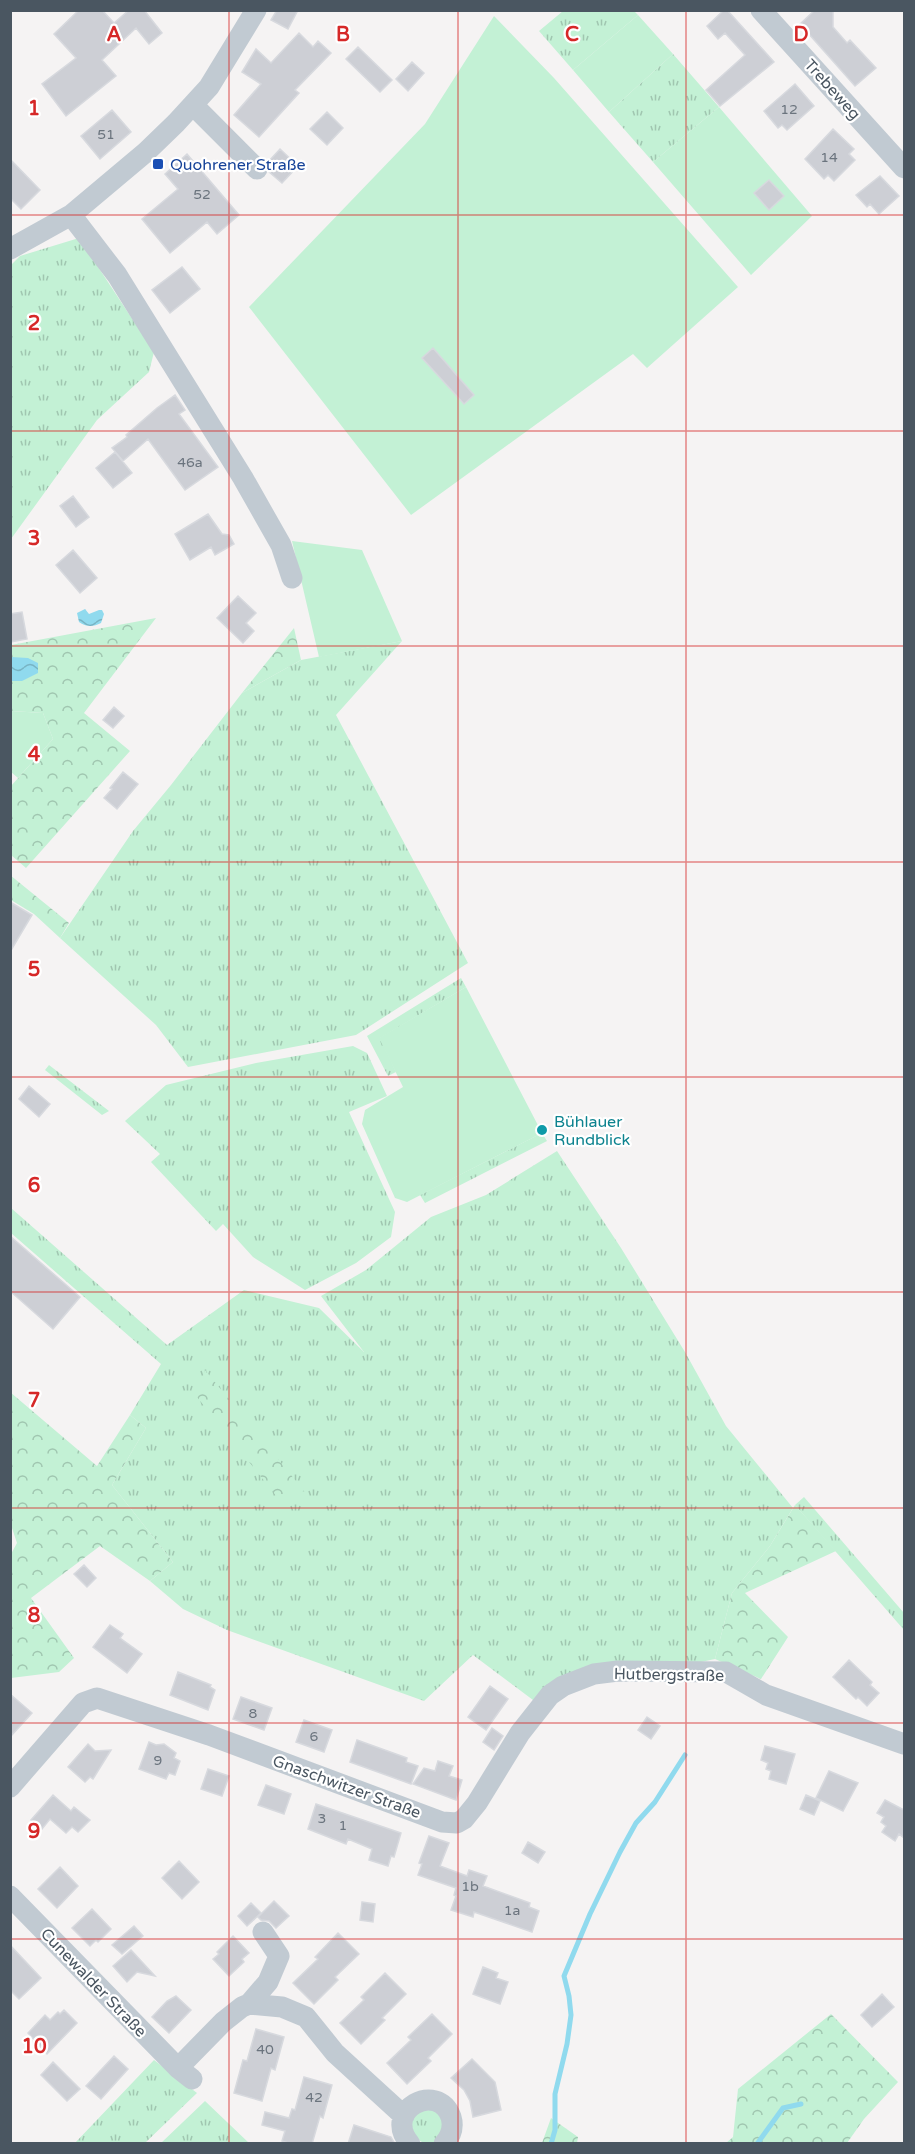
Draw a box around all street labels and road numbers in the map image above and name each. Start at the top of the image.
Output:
street label: Trebeweg [800,55,865,124]
street label: Hutbergstraße [614,1664,724,1686]
street label: Gnaschwitzer Straße [270,1751,423,1823]
street label: Cunewalder Straße [36,1924,150,2041]

